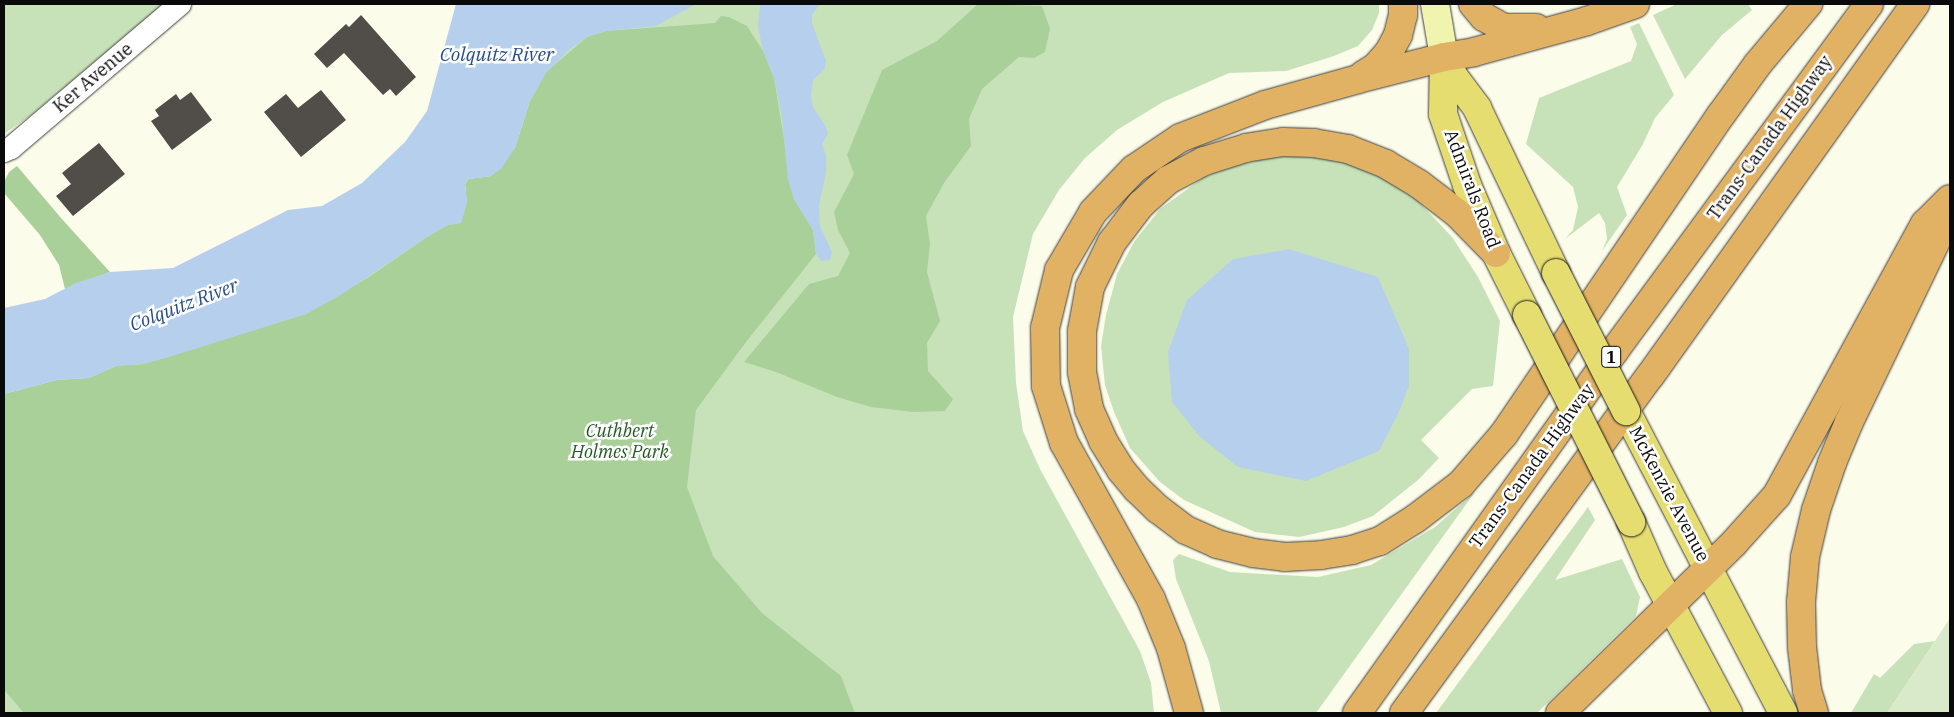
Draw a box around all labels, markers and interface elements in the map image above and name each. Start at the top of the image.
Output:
street label: Ker Avenue [49,38,137,118]
water label: Colquitz River [440,44,554,66]
street label: Trans-Canada Highway [1703,51,1837,225]
street label: Admirals Road [1439,127,1505,251]
water label: Colquitz River [127,274,241,336]
road number: 1 [1601,344,1621,371]
street label: Trans-Canada Highway [1465,379,1599,553]
park label: Cuthbert Holmes Park [571,421,669,464]
street label: McKenzie Avenue [1624,423,1714,565]

